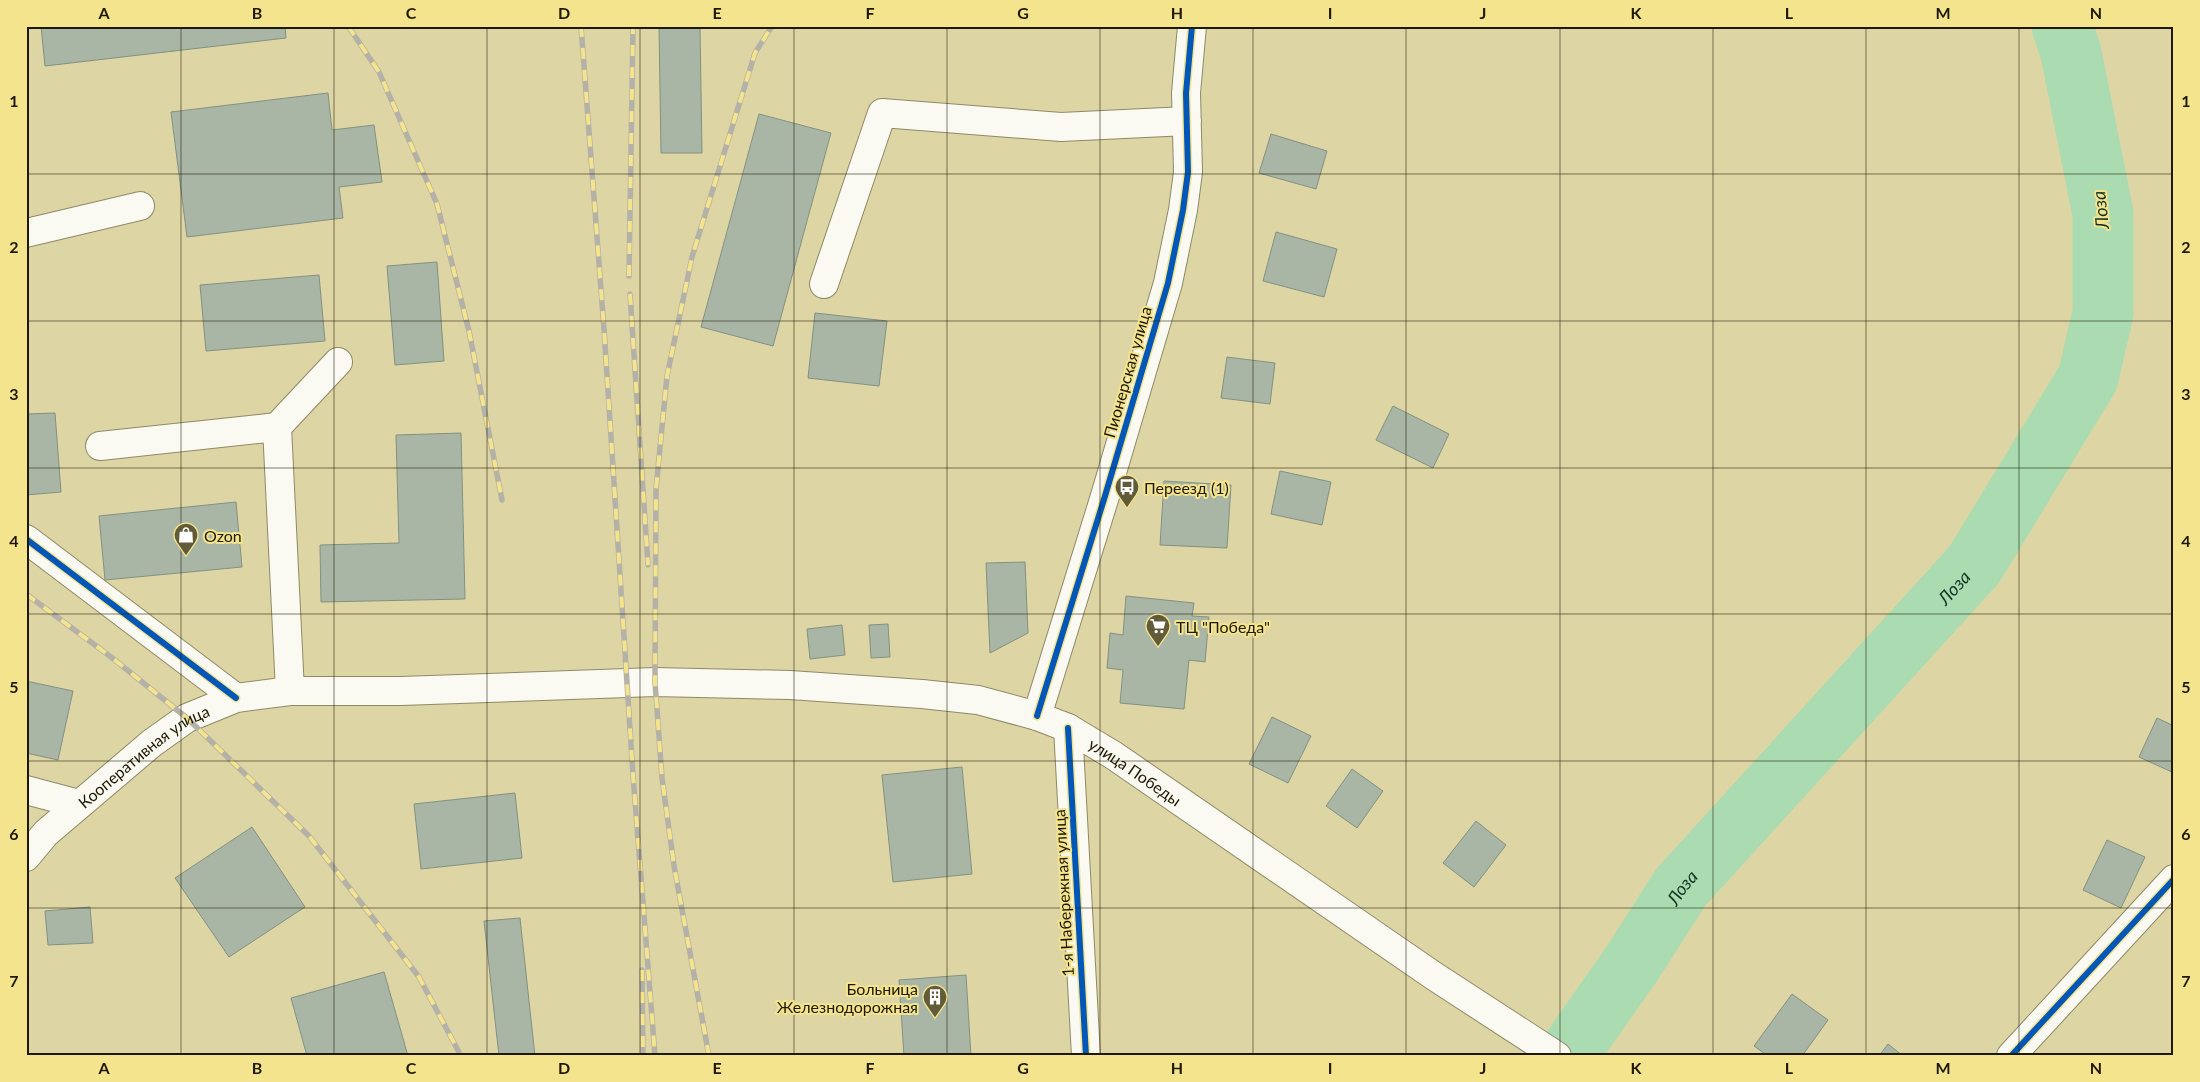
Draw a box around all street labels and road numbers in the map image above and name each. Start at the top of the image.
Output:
street label: Пионерская улица [1099,304,1155,440]
street label: Кооперативная улица [74,701,212,811]
street label: улица Победы [1086,733,1185,809]
street label: 1-я Набережная улица [1049,809,1077,977]

